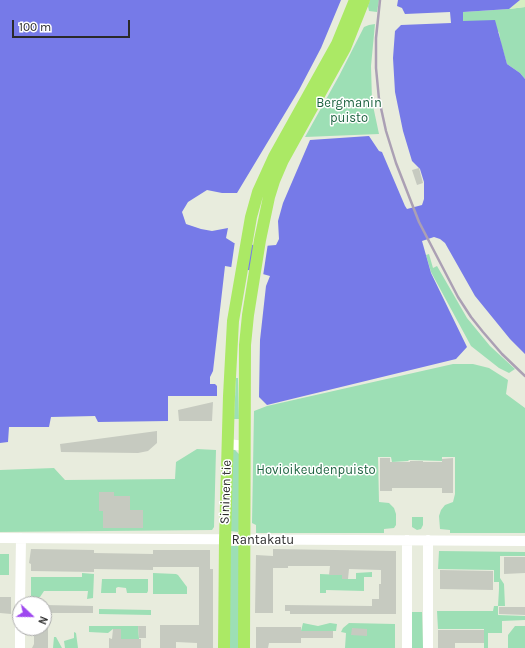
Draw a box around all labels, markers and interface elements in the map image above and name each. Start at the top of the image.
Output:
scale bar [14,12,132,38]
text: 100 m [19,20,51,34]
park label: Bergmanin puisto [316,95,382,126]
street label: Sininen tie [217,460,235,524]
park label: Hovioikeudenpuisto [256,462,376,478]
street label: Rantakatu [232,532,294,548]
north arrow [12,596,52,636]
text: N [35,614,50,626]

